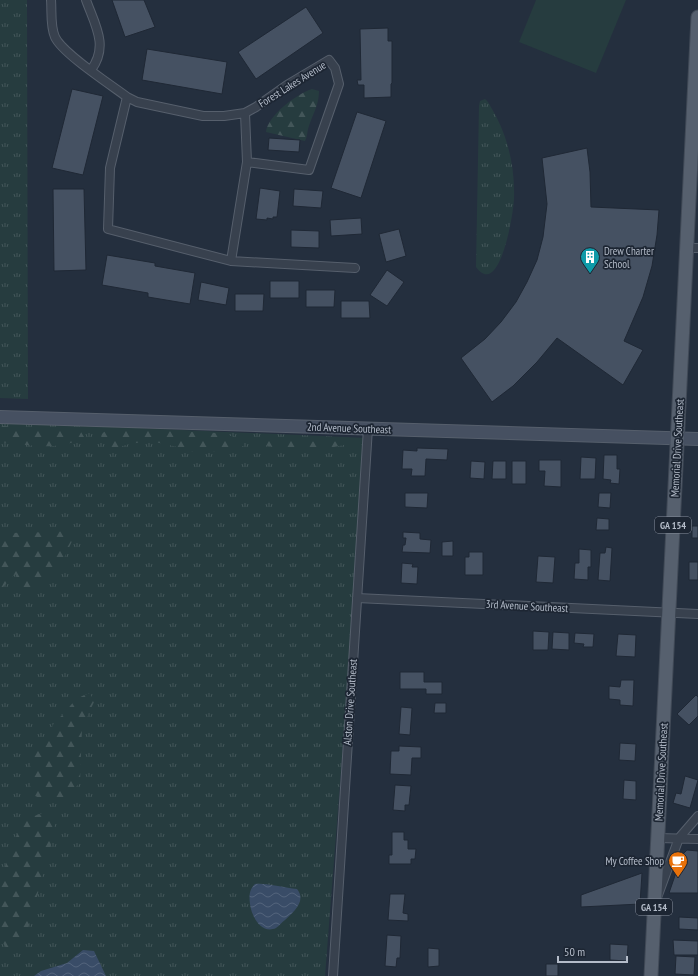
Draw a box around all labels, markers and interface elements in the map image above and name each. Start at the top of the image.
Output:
street label: Forest Lakes Avenue [256,57,329,110]
place label: Drew Charter School [604,244,654,271]
building icon: Drew Charter School [579,246,601,274]
street label: Memorial Drive Southeast [667,399,687,497]
street label: 2nd Avenue Southeast [307,420,391,436]
road number: GA 154 [655,517,691,533]
street label: 3rd Avenue Southeast [485,597,569,615]
street label: Alston Drive Southeast [340,658,360,746]
street label: Memorial Drive Southeast [651,723,671,821]
cafe icon: My Coffee Shop [667,850,689,878]
place label: My Coffee Shop [605,854,664,868]
road number: GA 154 [636,899,672,915]
scale bar [558,938,627,964]
text: 50 m [564,944,585,959]

